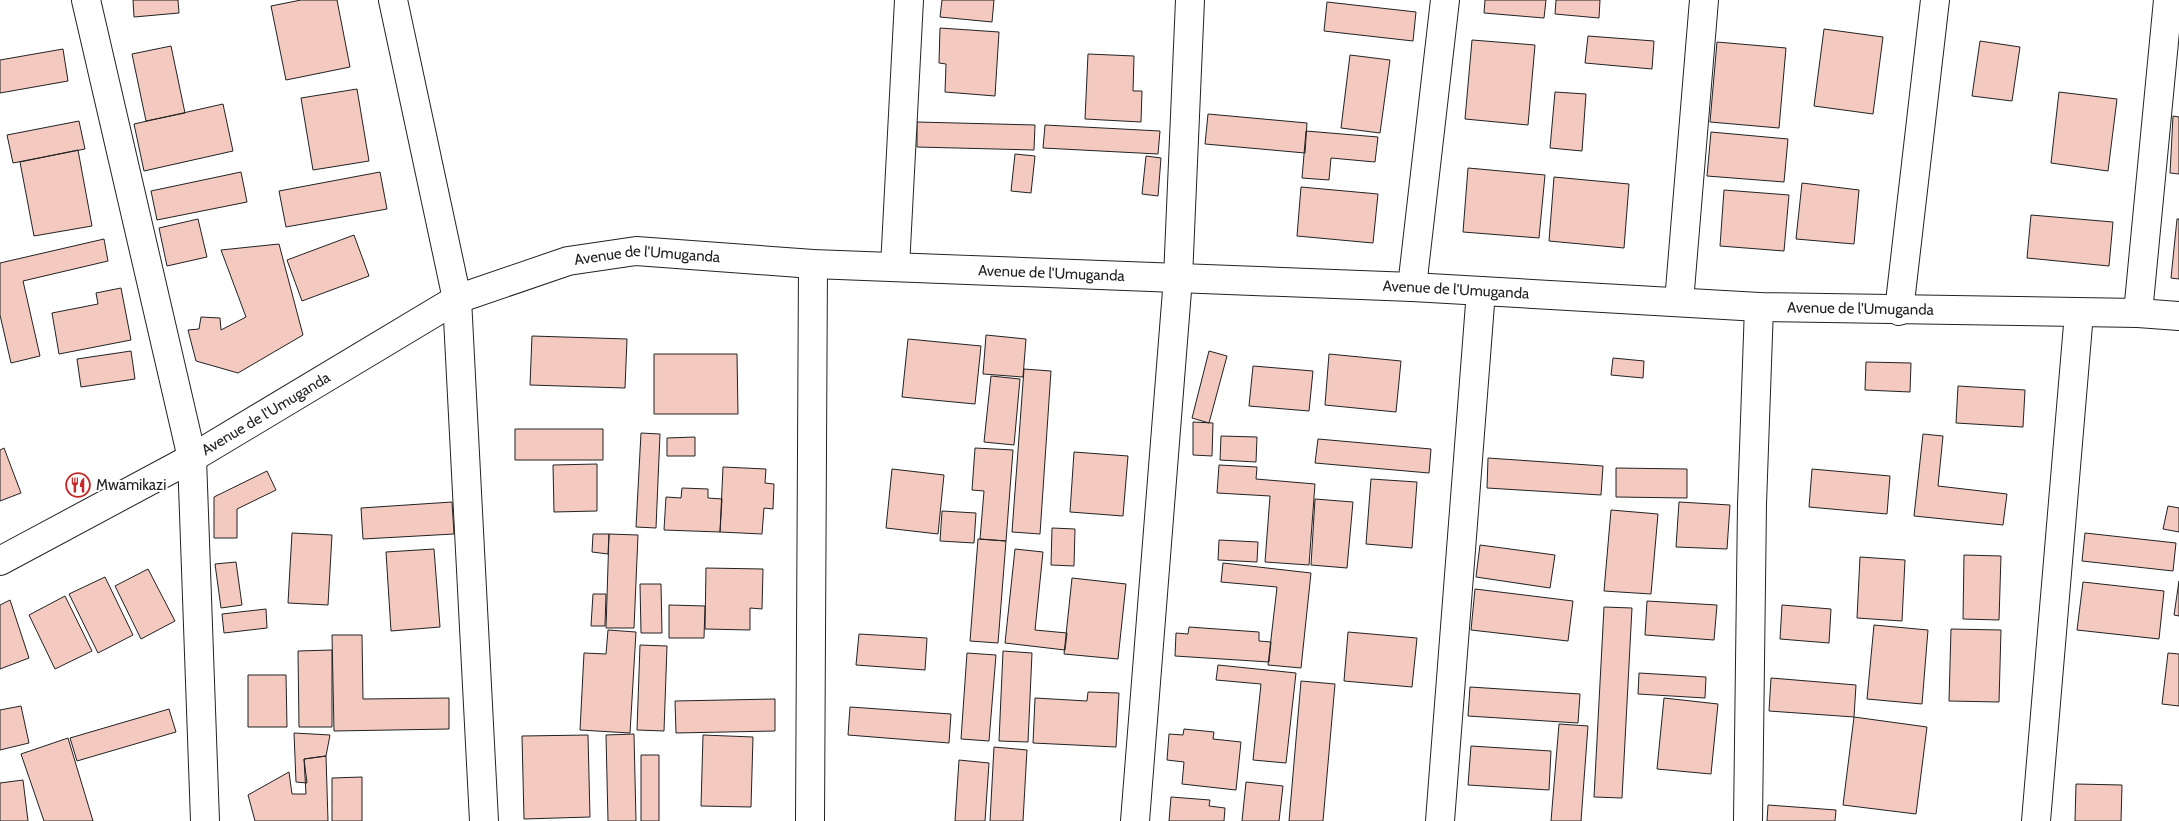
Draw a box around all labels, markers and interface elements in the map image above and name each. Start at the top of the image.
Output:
street label: Avenue de l'Umuganda [573,242,722,269]
street label: Avenue de l'Umuganda [978,261,1126,285]
street label: Avenue de l'Umuganda [1382,277,1531,303]
street label: Avenue de l'Umuganda [1787,298,1935,319]
street label: Avenue de l'Umuganda [198,368,334,459]
restaurant icon: Mwamikazi [65,472,91,498]
place label: Mwamikazi [96,476,166,494]

